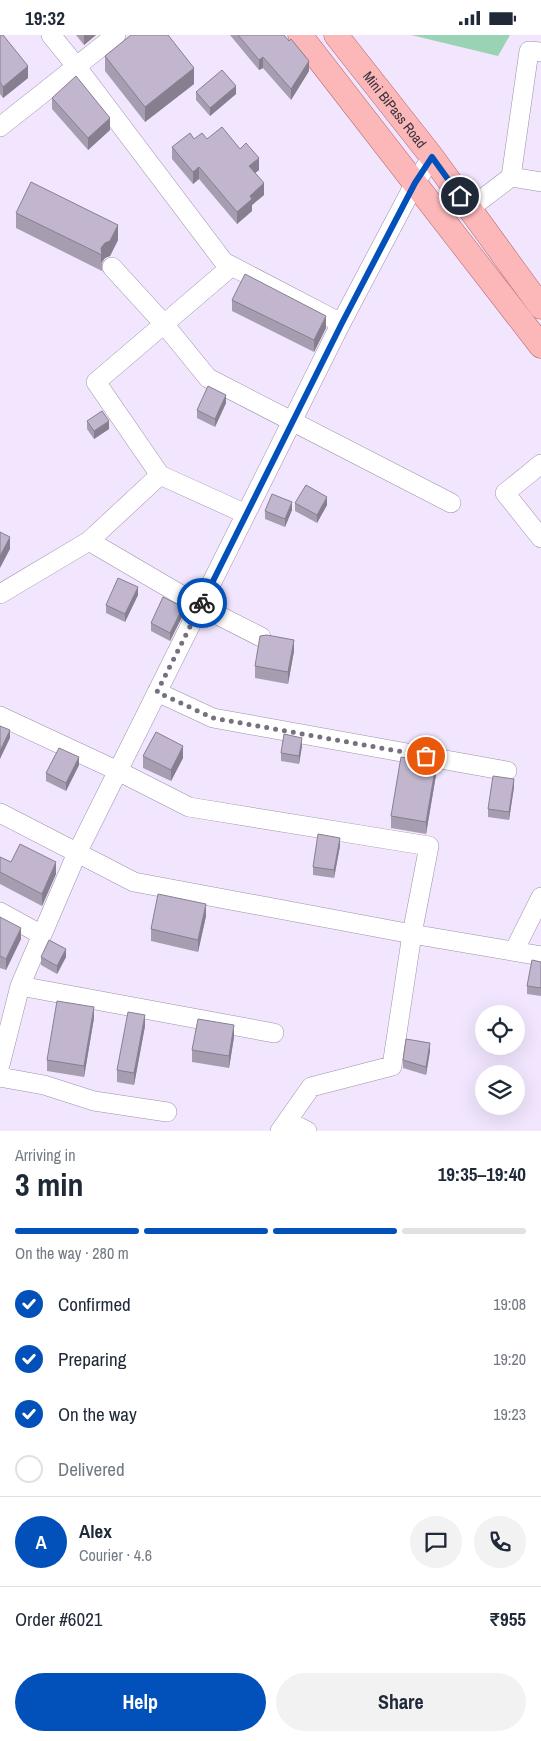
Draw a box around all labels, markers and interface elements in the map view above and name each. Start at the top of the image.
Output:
text: 19:32 [25,5,65,31]
street label: Mini BiPass Road [359,68,430,152]
pin [439,175,481,217]
icon: home [446,182,474,210]
courier [177,578,227,628]
icon: bike [188,589,216,617]
pin [405,735,447,777]
icon: bag [412,742,440,770]
map controls [475,1005,525,1115]
button: locate [475,1005,525,1055]
button: layers [475,1065,525,1115]
text: Arriving in [15,1144,76,1166]
text: 19:35–19:40 [438,1161,526,1187]
text: 3 min [15,1163,84,1206]
text: On the way · 280 m [15,1242,129,1264]
icon: check [15,1290,43,1318]
text: Confirmed [58,1291,131,1317]
text: 19:08 [493,1293,526,1315]
icon: check [15,1345,43,1373]
text: Preparing [58,1346,126,1372]
text: 19:20 [493,1348,526,1370]
icon: check [15,1400,43,1428]
text: On the way [58,1401,137,1427]
text: 19:23 [493,1403,526,1425]
text: Delivered [58,1456,125,1482]
button: chat [410,1516,462,1568]
button: phone [474,1516,526,1568]
text: Alex [79,1518,112,1544]
text: A [35,1529,47,1555]
text: Courier · 4.6 [79,1544,152,1566]
text: Order #6021 [15,1606,102,1632]
text: ₹955 [489,1606,526,1632]
button: Help [15,1673,266,1731]
button: Share [276,1673,526,1731]

